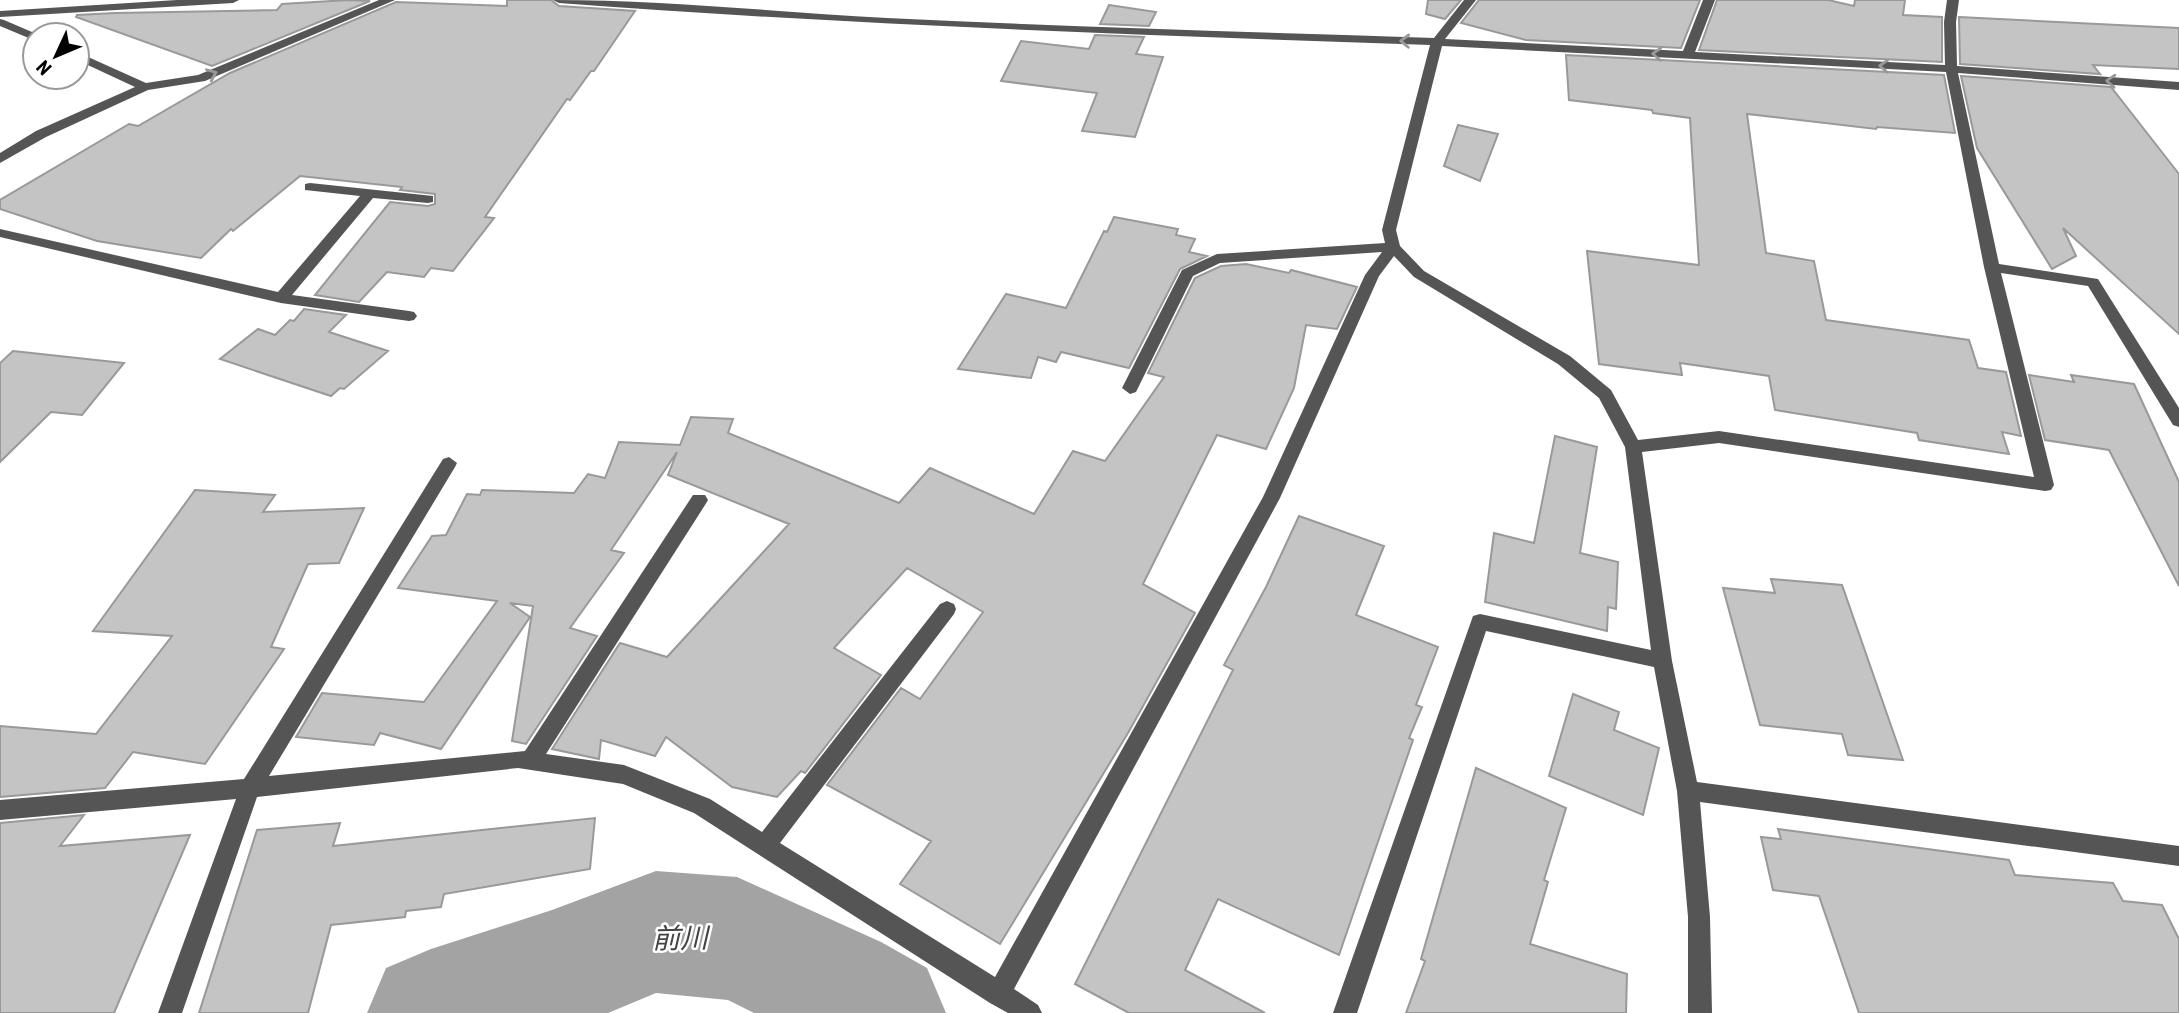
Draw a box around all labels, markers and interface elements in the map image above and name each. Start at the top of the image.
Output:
north arrow [21,21,91,91]
one-way arrow [1399,33,1410,48]
one-way arrow [1651,47,1662,62]
text: N [32,55,56,80]
one-way arrow [1878,59,1889,74]
one-way arrow [205,68,217,82]
one-way arrow [2105,74,2116,89]
water label: 前川 [652,921,711,955]

